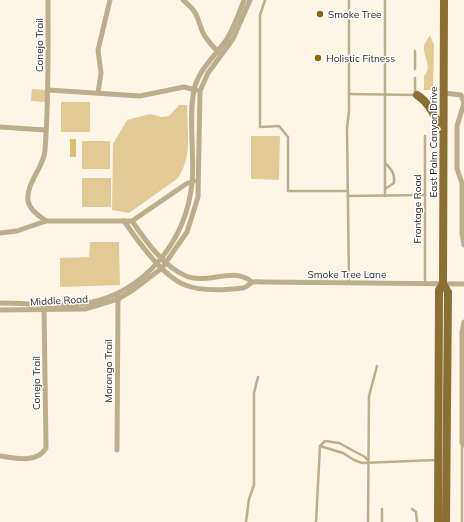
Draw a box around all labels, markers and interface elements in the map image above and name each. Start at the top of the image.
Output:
place label: Smoke Tree [328,8,382,21]
marker: Smoke Tree [315,9,325,19]
street label: Conejo Trail [33,18,46,72]
place label: Holistic Fitness [326,52,395,65]
marker: Holistic Fitness [313,53,323,63]
street label: East Palm Canyon Drive [427,87,440,197]
street label: Frontage Road [411,175,424,243]
street label: Smoke Tree Lane [308,268,386,281]
street label: Middle Road [30,292,88,309]
street label: Morongo Trail [102,339,115,403]
street label: Conejo Trail [30,356,43,410]

